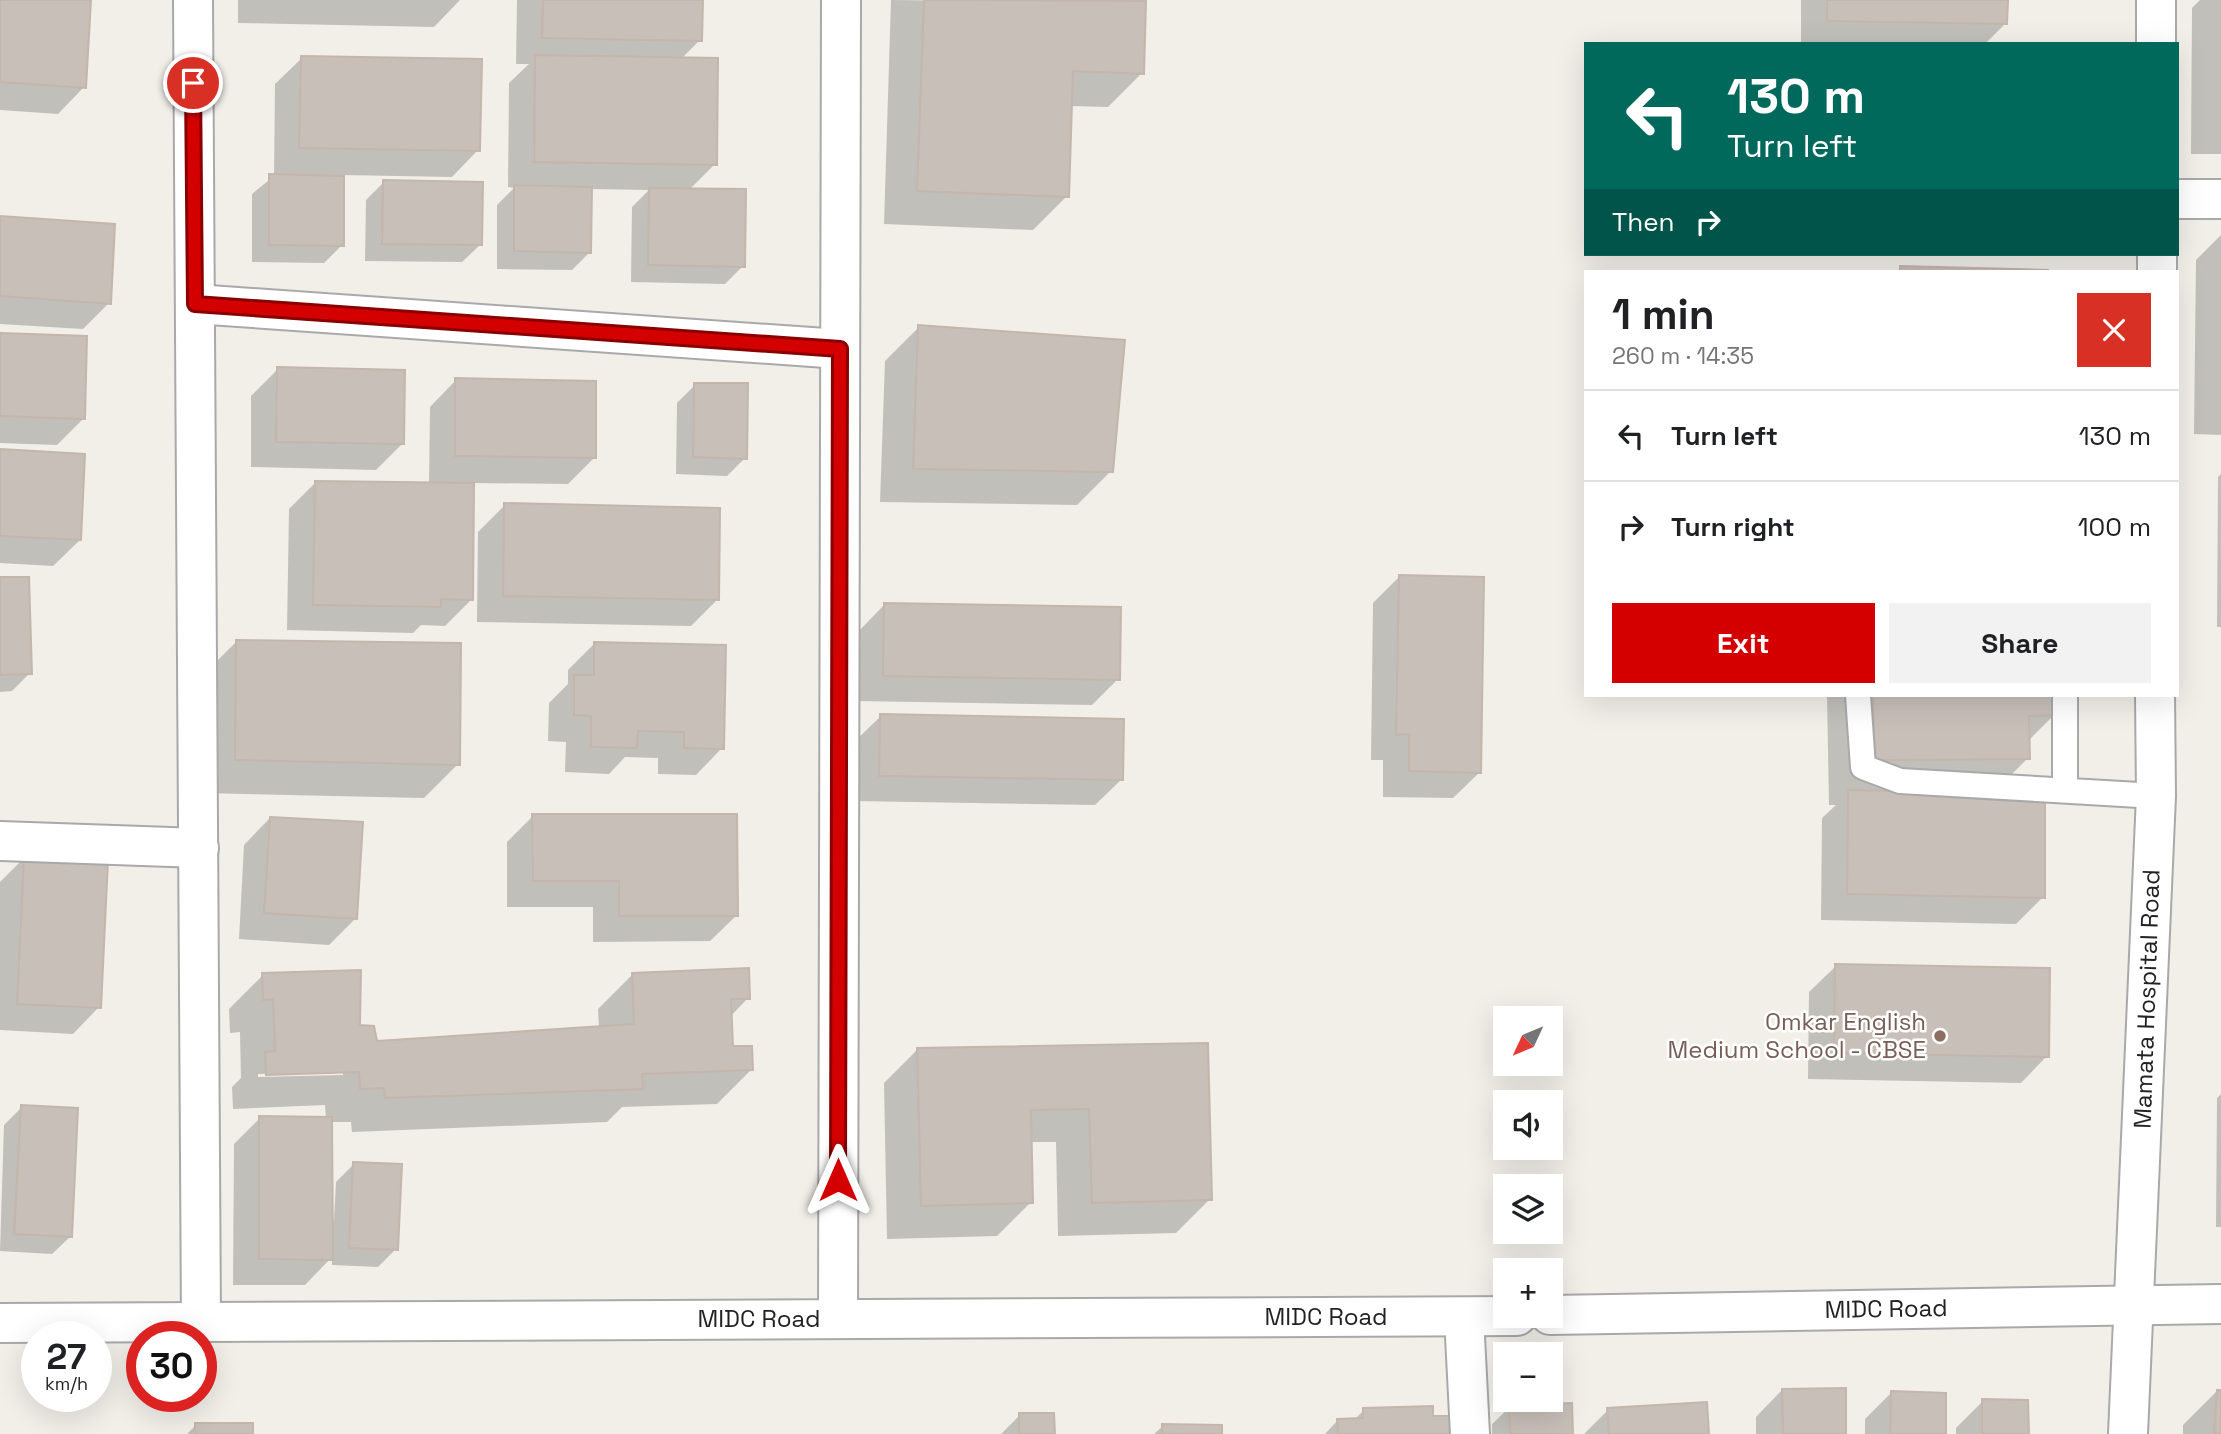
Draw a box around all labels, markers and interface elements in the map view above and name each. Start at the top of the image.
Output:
pin [163,53,223,113]
icon: arrive [174,64,212,102]
text: 130 m [1727,65,1865,127]
icon: left [1612,70,1703,161]
text: Turn left [1727,126,1857,166]
icon: right [1689,203,1727,241]
text: Then [1612,205,1675,239]
text: 1 min [1612,288,1715,341]
button: close [2077,293,2151,367]
text: 260 m · 14:35 [1612,341,1754,371]
icon: left [1612,417,1650,455]
text: Turn left [1671,419,1778,453]
text: 130 m [2079,419,2151,453]
icon: right [1612,508,1650,546]
text: Turn right [1671,510,1795,544]
text: 100 m [2078,510,2151,544]
button: Exit [1612,603,1875,683]
button: Share [1889,603,2151,683]
street label: Mamata Hospital Road [2126,869,2167,1129]
north arrow [1493,1006,1563,1076]
map controls [1493,1006,1563,1412]
place label: Omkar English Medium School - CBSE [1668,1006,1926,1065]
marker: Omkar English Medium School - CBSE [1932,1028,1948,1044]
button: sound [1493,1090,1563,1160]
position arrow [801,1143,875,1217]
button: layers [1493,1174,1563,1244]
button: + [1493,1258,1563,1328]
street label: MIDC Road [1824,1292,1948,1325]
street label: MIDC Road [1264,1301,1388,1332]
street label: MIDC Road [697,1303,821,1334]
speed limit sign: 30 [126,1321,217,1412]
text: 27 [47,1335,86,1379]
button: − [1493,1342,1563,1412]
text: km/h [45,1372,88,1395]

